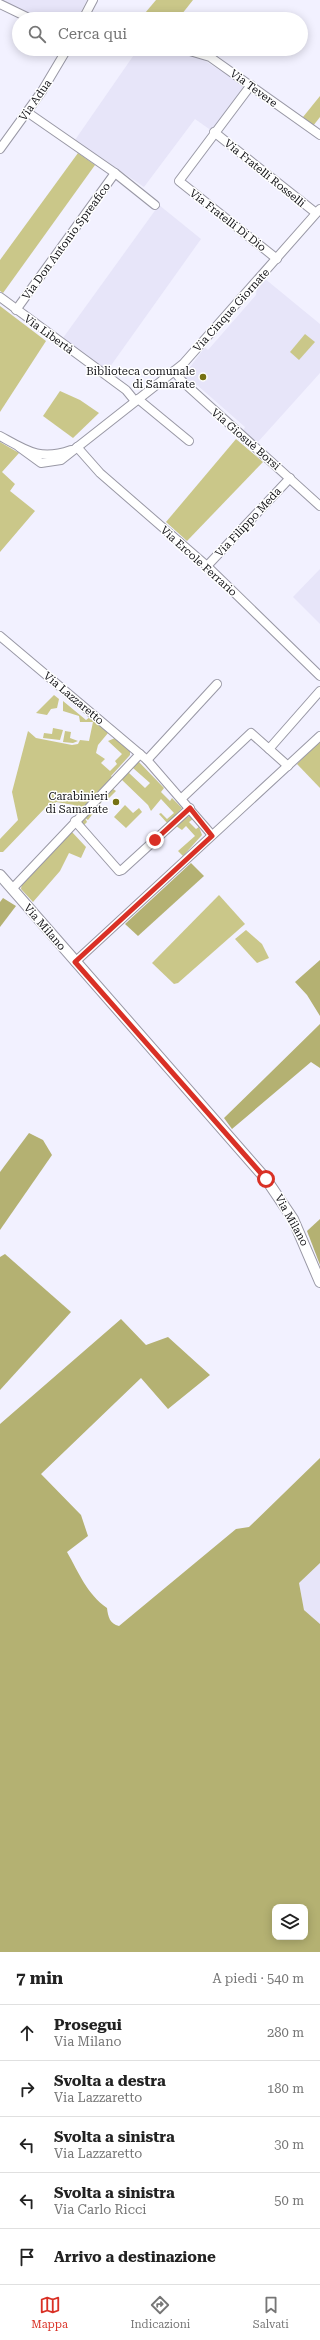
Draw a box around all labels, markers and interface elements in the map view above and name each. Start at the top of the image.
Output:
search box [12,12,308,56]
icon: search [26,23,48,45]
text: Cerca qui [58,25,127,43]
street label: Via Tevere [228,67,280,110]
street label: Via Adua [16,77,54,123]
street label: Via Fratelli Rosselli [222,137,308,210]
street label: Via Don Antonio Spreafico [20,180,113,302]
street label: Via Fratelli Di Dio [187,187,269,254]
street label: Via Cinque Giornate [191,266,272,355]
street label: Via Libertà [21,312,76,357]
place label: Biblioteca comunale di Samarate [86,365,195,391]
marker: Biblioteca comunale di Samarate [198,372,208,382]
street label: Via Giosuè Borsi [209,406,283,473]
street label: Via Filippo Meda [213,485,284,560]
street label: Via Ercole Ferrario [158,524,240,599]
street label: Via Lazzaretto [41,669,107,727]
place label: Carabinieri di Samarate [45,790,108,816]
marker: Carabinieri di Samarate [111,797,121,807]
route end [146,831,164,849]
street label: Via Milano [21,901,68,953]
route start [257,1170,275,1188]
street label: Via Milano [272,1192,311,1249]
map controls [272,1904,308,1940]
button: layers [272,1904,308,1940]
text: 7 min [16,1968,63,1988]
text: A piedi · 540 m [212,1971,304,1986]
text: Prosegui [54,2016,122,2034]
icon: ahead [16,2022,38,2044]
text: 280 m [267,2025,304,2040]
text: Via Milano [54,2034,122,2049]
text: Svolta a destra [54,2072,166,2090]
icon: right [16,2078,38,2100]
text: 180 m [267,2081,304,2096]
text: Via Lazzaretto [54,2090,142,2105]
text: Svolta a sinistra [54,2128,175,2146]
icon: left [16,2134,38,2156]
text: 30 m [274,2137,304,2152]
text: Via Lazzaretto [54,2146,142,2161]
text: Svolta a sinistra [54,2184,175,2202]
icon: left [16,2190,38,2212]
text: 50 m [274,2193,304,2208]
text: Via Carlo Ricci [54,2202,146,2217]
icon: arrive [16,2246,38,2268]
text: Arrivo a destinazione [54,2248,216,2266]
tab: Mappa [31,2294,68,2331]
tab: Indicazioni [130,2294,190,2331]
tab: Salvati [253,2294,289,2331]

